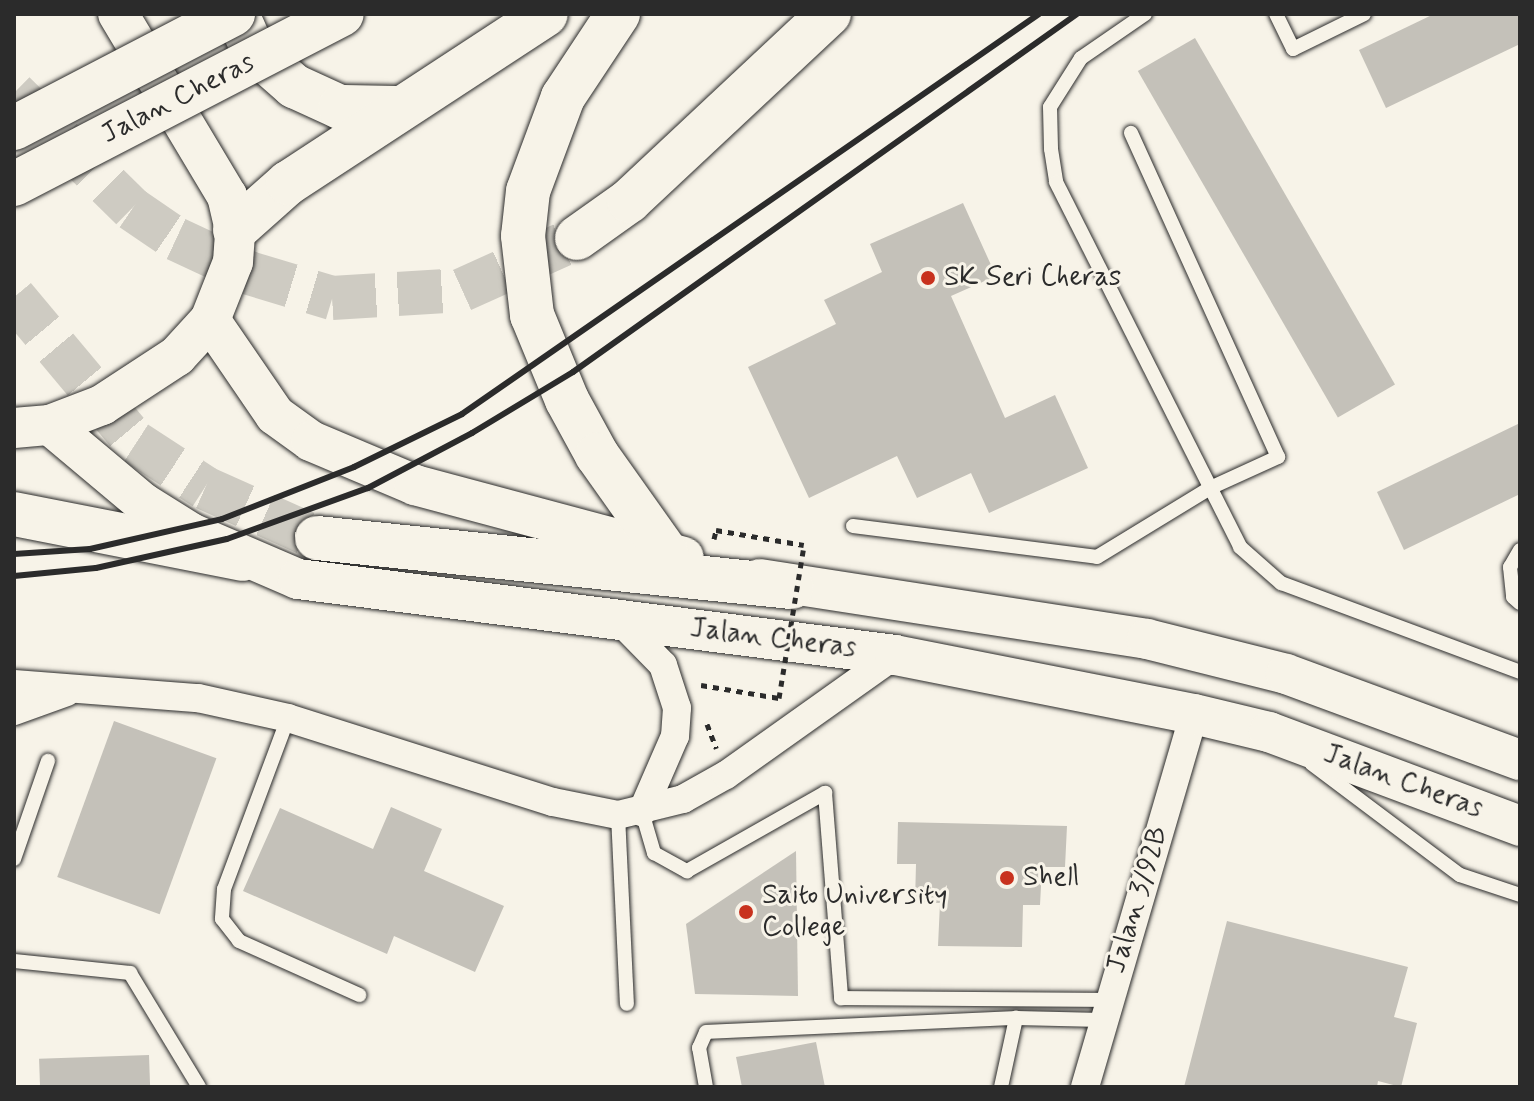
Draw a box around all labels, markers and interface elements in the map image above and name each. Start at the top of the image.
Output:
street label: Jalan Cheras [96,46,260,152]
place label: SK Seri Cheras [944,261,1127,295]
marker: SK Seri Cheras [919,269,937,287]
street label: Jalan Cheras [688,612,858,666]
street label: Jalan Cheras [1319,738,1487,826]
street label: Jalan 3/92B [1100,823,1176,977]
place label: Shell [1023,861,1079,895]
marker: Shell [998,869,1016,887]
place label: Saito University College [762,879,947,945]
marker: Saito University College [737,903,755,921]

